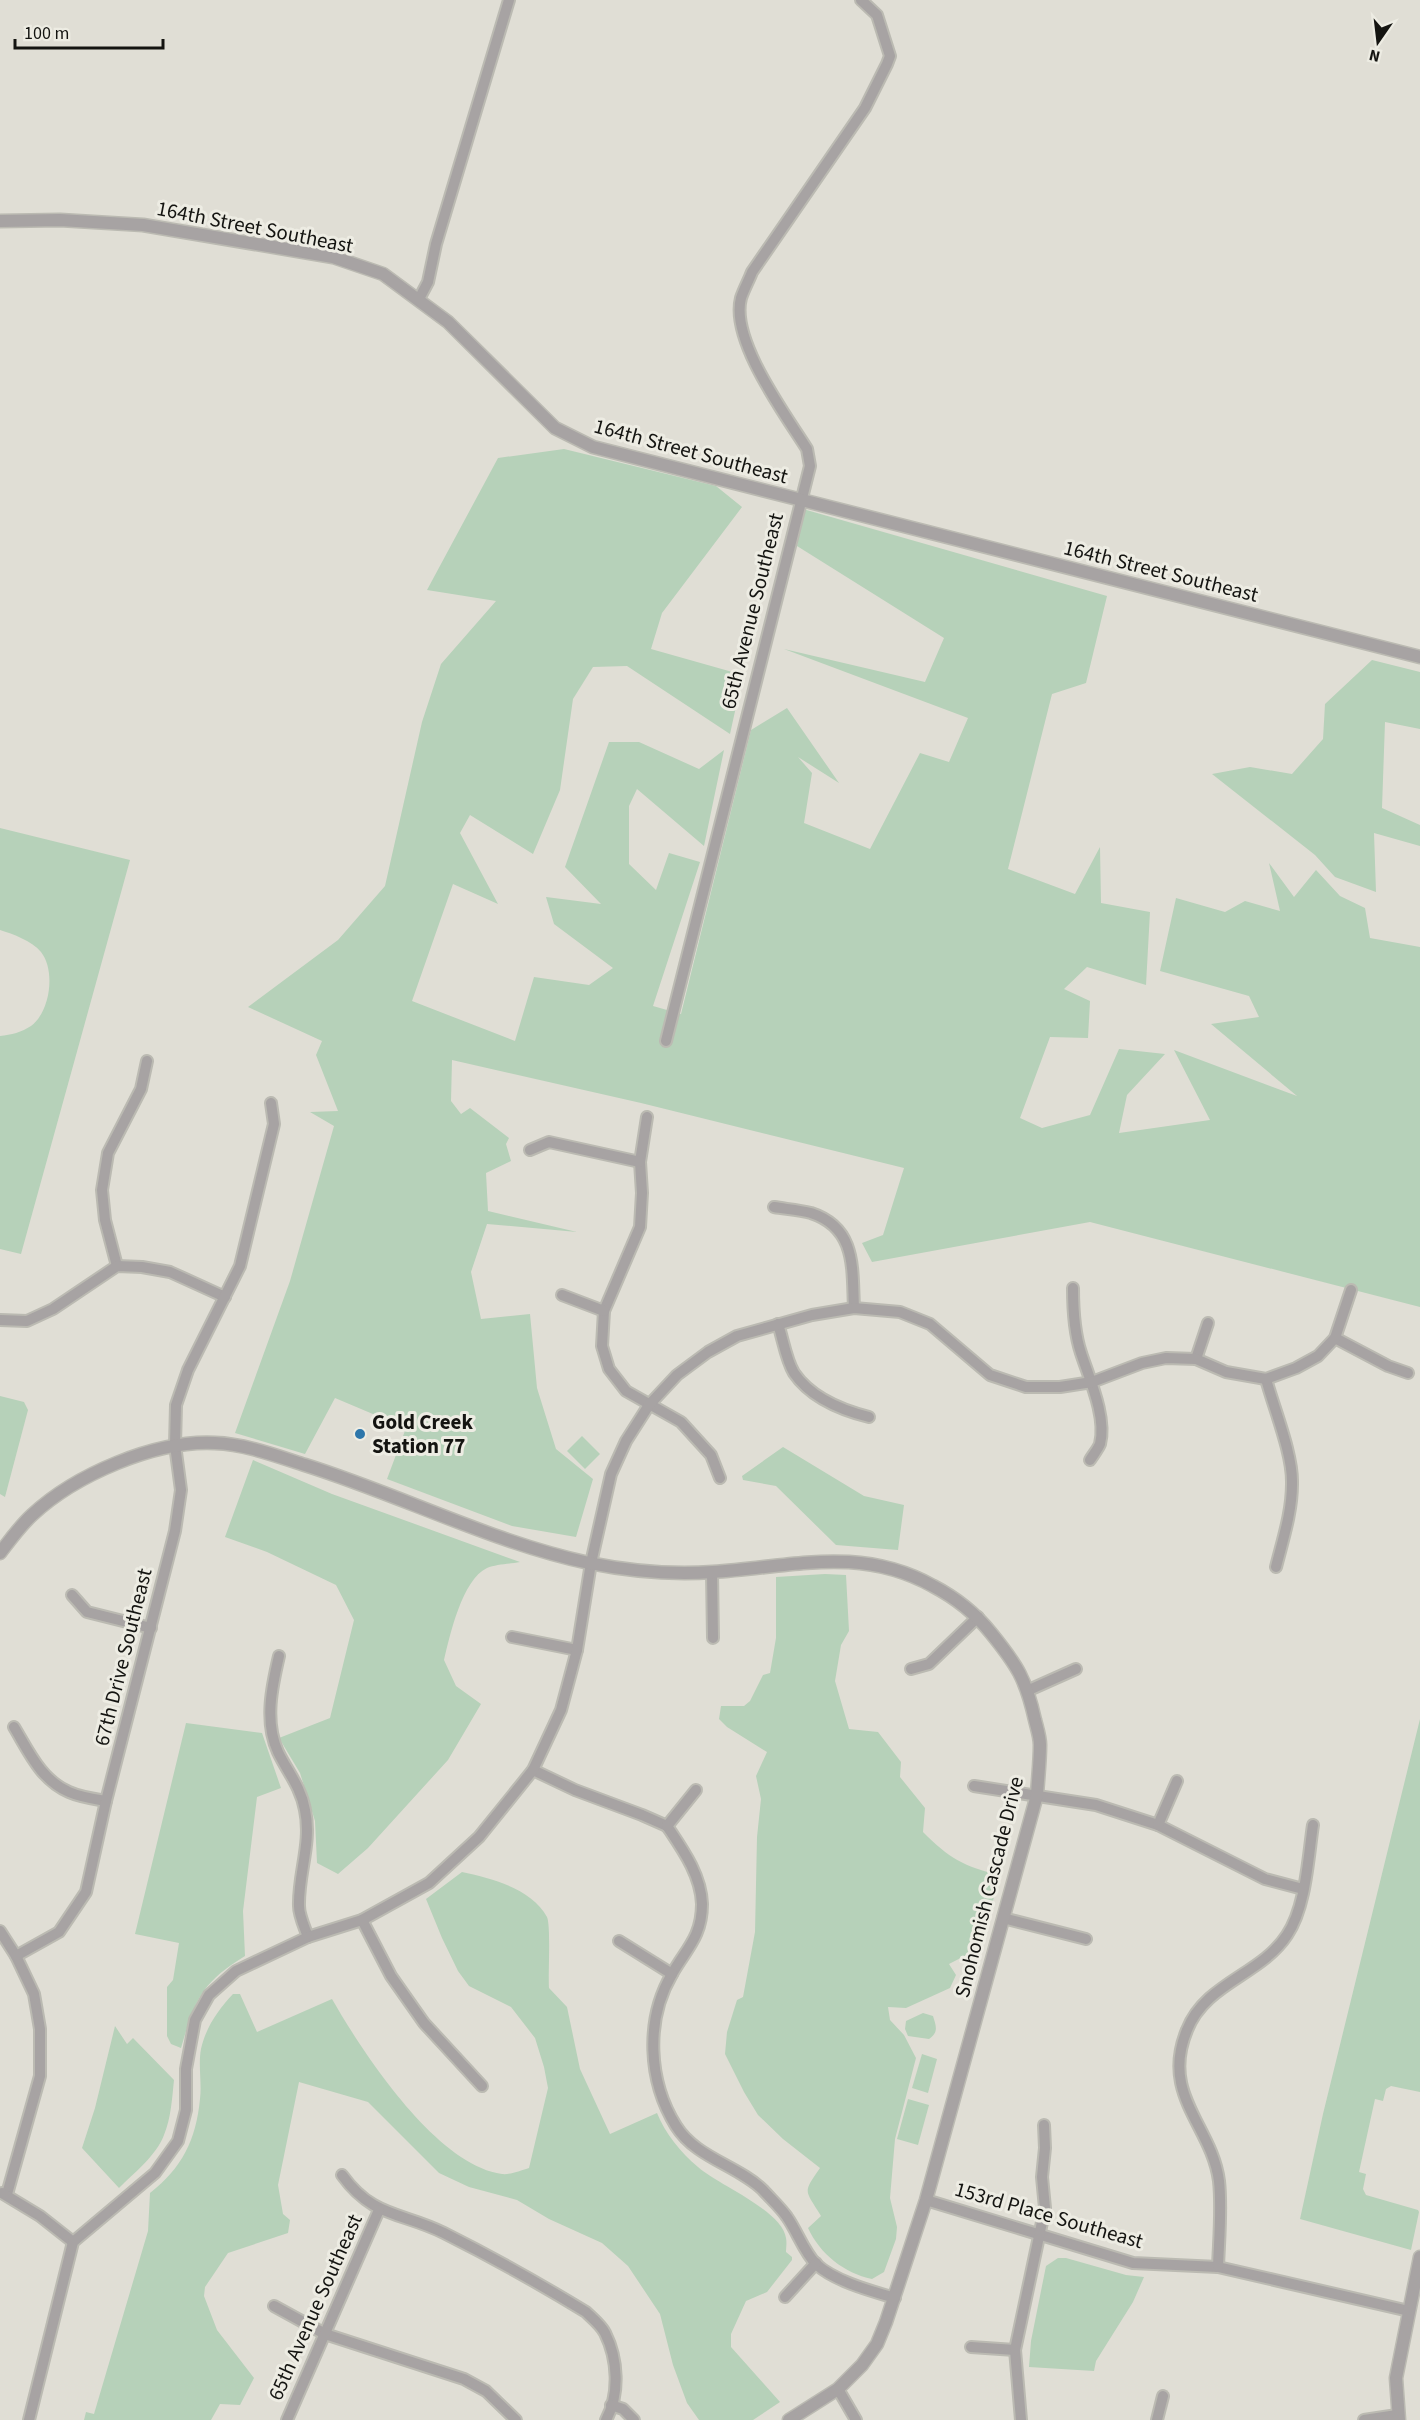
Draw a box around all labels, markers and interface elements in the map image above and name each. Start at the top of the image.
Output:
scale bar [15,12,164,50]
north arrow [1348,12,1408,72]
text: 100 m [24,21,69,46]
text: N [1367,44,1382,68]
street label: 164th Street Southeast [154,193,356,261]
street label: 164th Street Southeast [591,411,791,491]
street label: 65th Avenue Southeast [713,510,791,712]
street label: 164th Street Southeast [1061,532,1261,610]
place label: Gold Creek Station 77 [372,1407,473,1461]
marker: Gold Creek Station 77 [353,1427,367,1441]
street label: 67th Drive Southeast [86,1565,160,1749]
street label: Snohomish Cascade Drive [947,1773,1031,2001]
street label: 153rd Place Southeast [951,2174,1147,2256]
street label: 65th Avenue Southeast [260,2209,370,2405]

